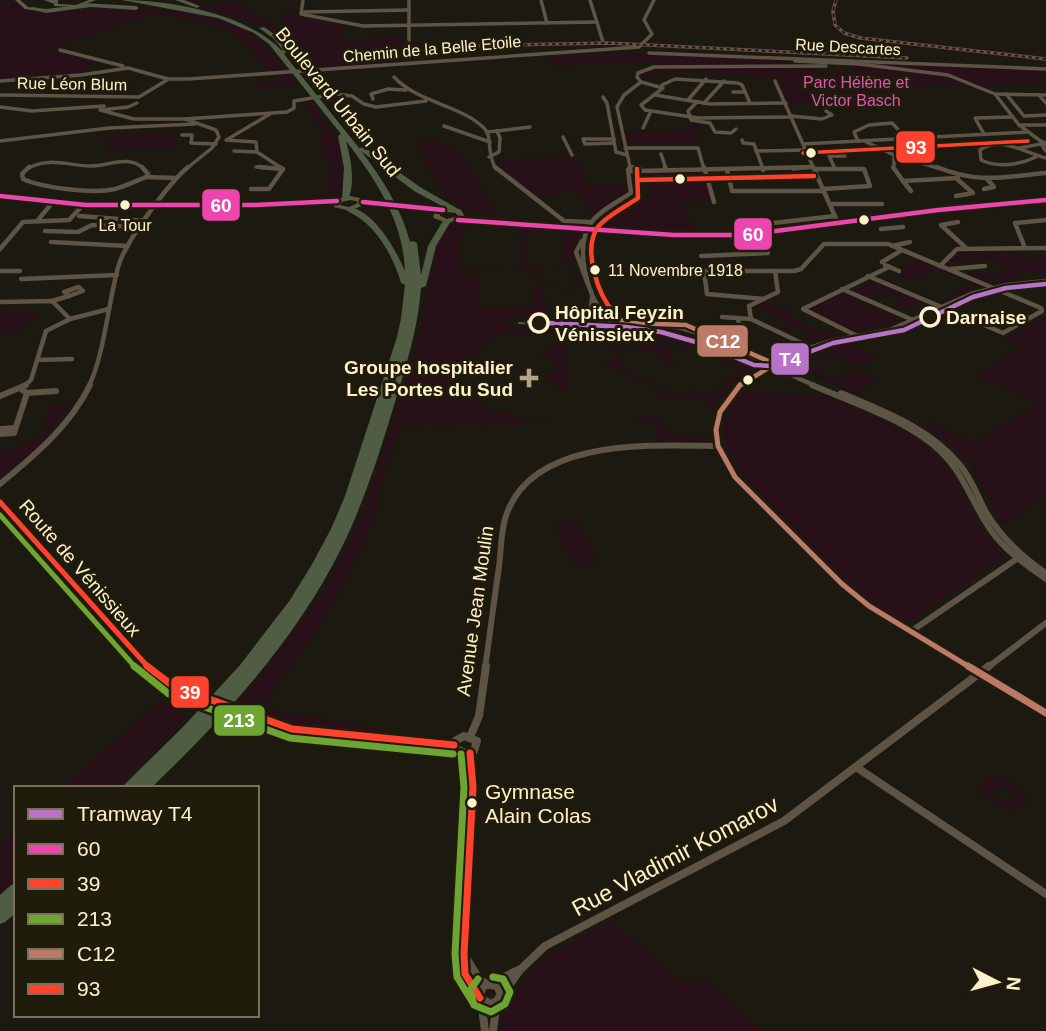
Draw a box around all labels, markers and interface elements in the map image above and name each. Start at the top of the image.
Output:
street label: Boulevard Urbain Sud [271,23,405,181]
street label: Chemin de la Belle Etoile [342,33,522,65]
street label: Rue Descartes [795,36,901,58]
park label: Parc Hélène et Victor Basch [803,74,909,109]
street label: Rue Léon Blum [17,75,127,93]
line badge: 93 [895,130,936,164]
text: 93 [905,137,927,158]
unlabelled marker [804,146,818,160]
unlabelled marker [673,172,687,186]
line badge: 60 [201,188,241,222]
text: 60 [210,195,232,216]
marker: La Tour [118,198,132,212]
unlabelled marker [857,213,871,227]
place label: La Tour [98,217,152,234]
line badge: 60 [733,217,773,251]
text: 60 [742,224,764,245]
place label: 11 Novembre 1918 [608,262,743,279]
marker: 11 Novembre 1918 [588,263,602,277]
place label: Hôpital Feyzin Vénissieux [555,302,684,345]
marker: Darnaise [920,307,940,327]
place label: Darnaise [946,307,1026,328]
marker: Hôpital Feyzin Vénissieux [529,313,549,333]
line badge: C12 [696,324,749,358]
text: C12 [706,331,740,352]
line badge: T4 [770,342,810,376]
text: T4 [779,349,802,370]
place label: Groupe hospitalier Les Portes du Sud [344,357,514,400]
marker: Groupe hospitalier Les Portes du Sud [519,368,539,388]
unlabelled marker [741,373,755,387]
street label: Route de Vénissieux [15,495,145,641]
street label: Avenue Jean Moulin [453,524,497,698]
line badge: 39 [170,675,210,709]
text: 39 [179,682,201,703]
line badge: 213 [213,704,266,737]
text: 213 [223,710,255,731]
place label: Gymnase Alain Colas [485,780,591,827]
legend [14,786,259,1017]
street label: Rue Vladimir Komarov [567,790,783,921]
marker: Gymnase Alain Colas [465,796,479,810]
text: Tramway T4 [77,802,193,825]
text: 60 [77,837,100,860]
text: 39 [77,872,100,895]
text: 213 [77,907,112,930]
text: C12 [77,942,116,965]
north arrow [962,947,1032,1017]
text: N [1002,976,1025,992]
text: 93 [77,977,100,1000]

